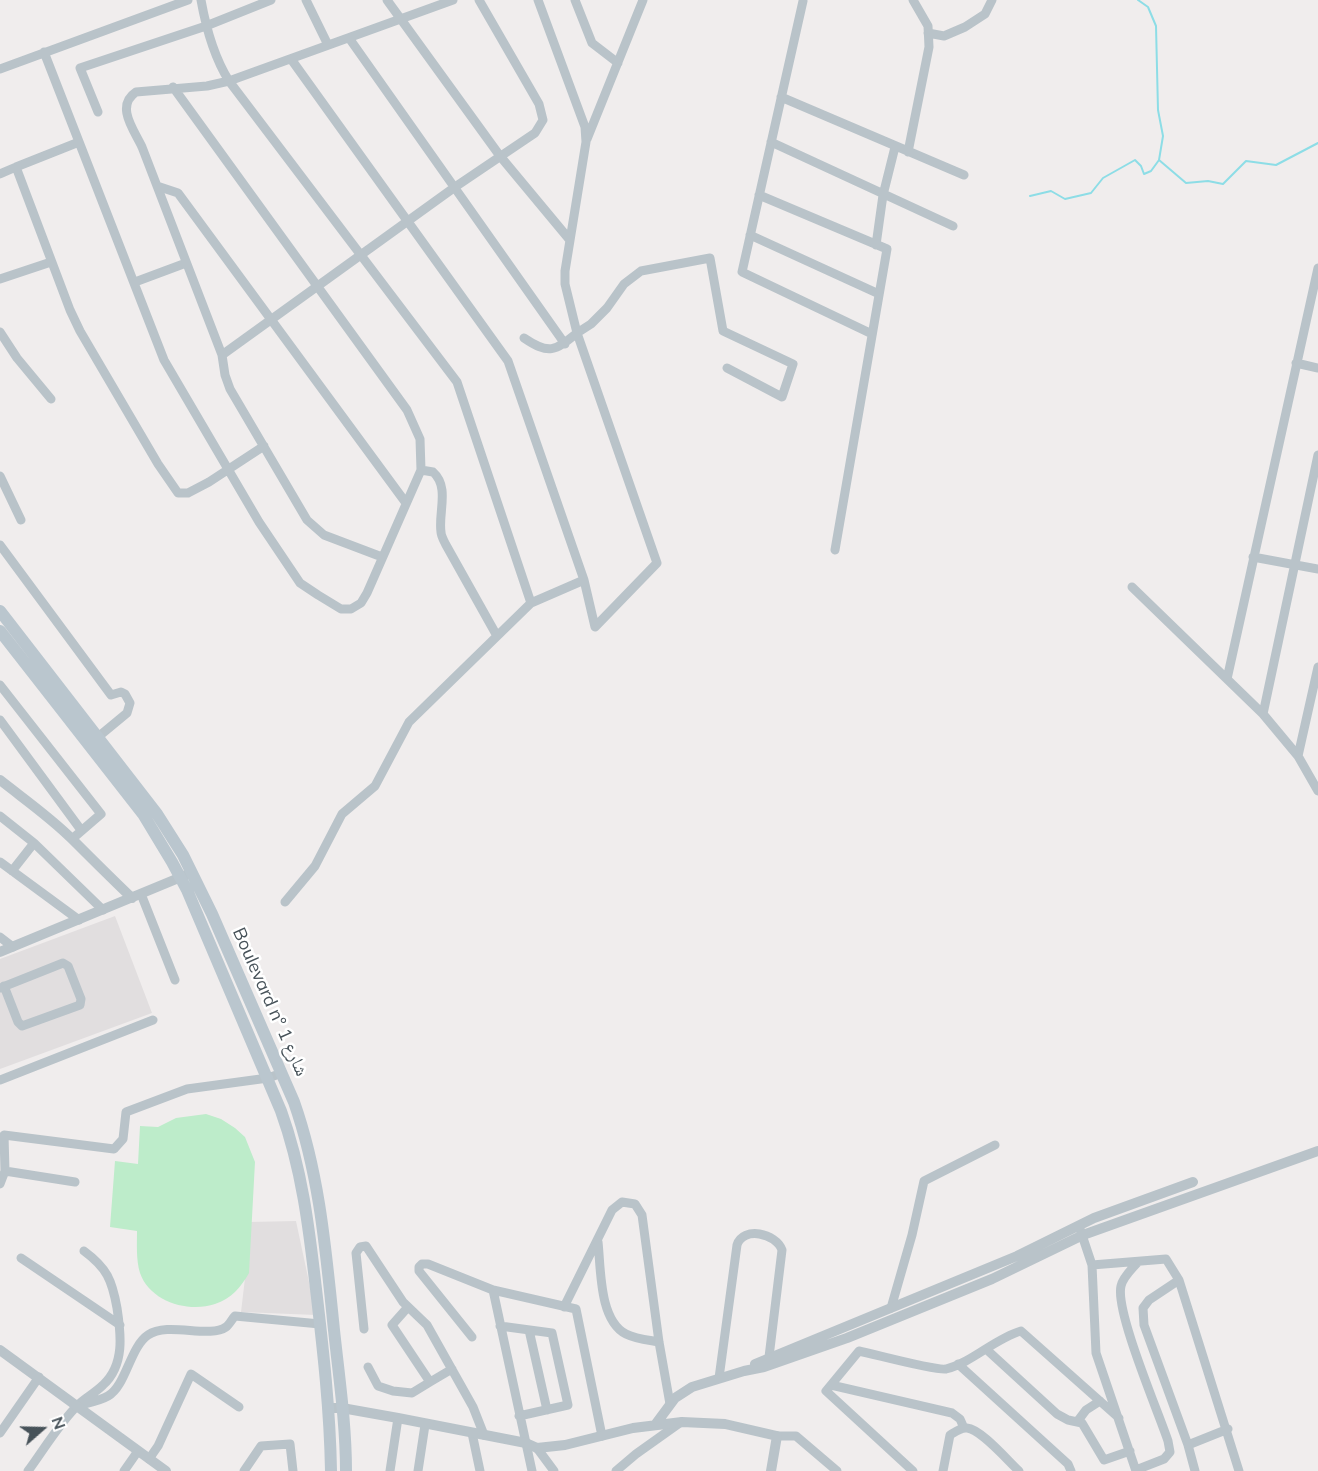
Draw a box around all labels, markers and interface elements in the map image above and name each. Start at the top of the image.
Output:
street label: Boulevard n° شارع 1 [228,924,312,1080]
north arrow [12,1399,72,1459]
text: N [47,1414,70,1432]

